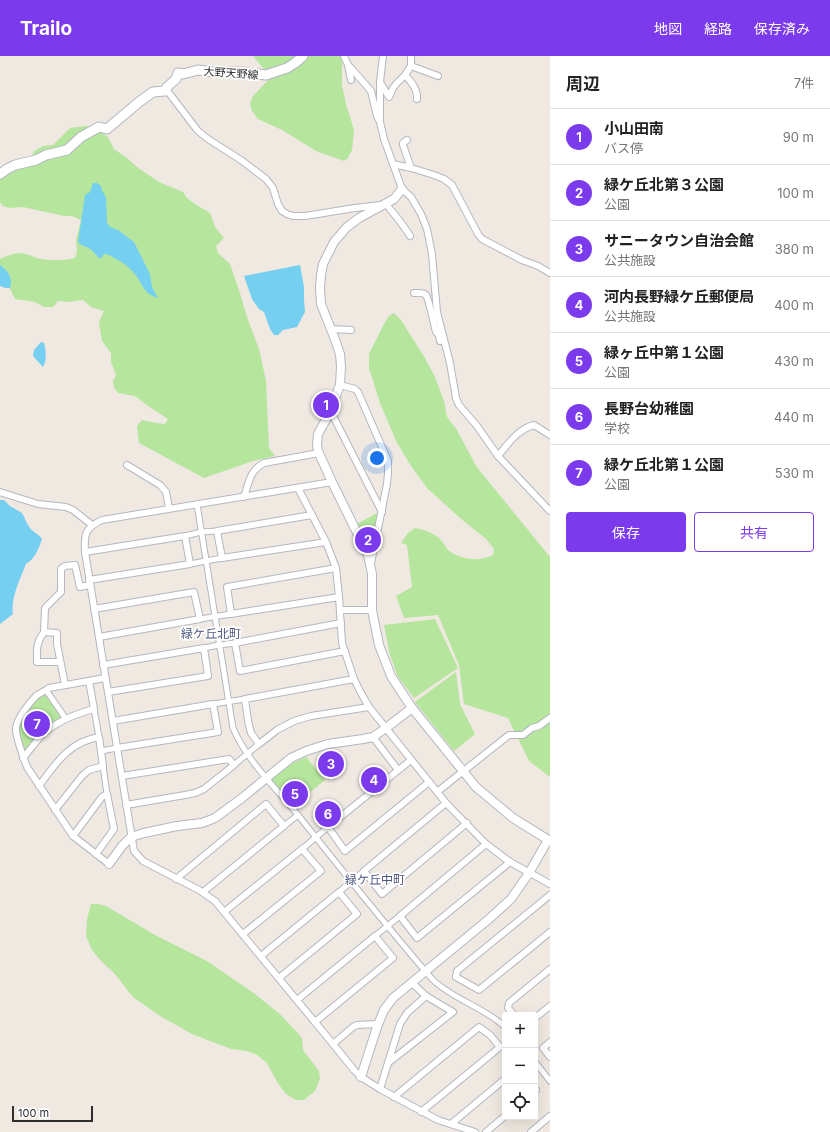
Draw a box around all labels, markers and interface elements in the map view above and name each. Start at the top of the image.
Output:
text: Trailo [20,17,72,40]
text: 地図 [654,20,682,37]
text: 経路 [704,20,732,37]
text: 保存済み [754,20,810,37]
street label: 大野天野線 [203,64,259,82]
text: 周辺 [566,74,600,94]
text: 7件 [794,75,814,91]
text: 小山田南 [604,119,664,138]
text: 1 [576,129,582,145]
text: 90 m [783,129,814,145]
text: バス停 [604,140,643,156]
text: 緑ケ丘北第３公園 [604,175,724,194]
text: 2 [575,185,583,201]
text: 100 m [777,185,814,201]
text: 公園 [604,196,630,212]
text: サニータウン自治会館 [604,231,754,250]
text: 3 [575,241,583,257]
text: 380 m [775,241,814,257]
text: 公共施設 [604,252,656,268]
text: 河内長野緑ケ丘郵便局 [604,287,754,306]
text: 4 [575,297,583,313]
text: 400 m [774,297,814,313]
text: 公共施設 [604,308,656,324]
text: 緑ヶ丘中第１公園 [604,343,724,362]
text: 5 [575,353,583,369]
text: 430 m [774,353,814,369]
text: 公園 [604,364,630,380]
pin: 1 [313,390,339,420]
text: 長野台幼稚園 [604,399,694,418]
text: 6 [575,409,583,425]
text: 440 m [774,409,814,425]
text: 学校 [604,420,630,436]
your location [367,448,387,468]
text: 緑ケ丘北第１公園 [604,455,724,474]
text: 7 [575,465,583,481]
text: 530 m [775,465,814,481]
text: 公園 [604,476,630,492]
button: 保存 [566,512,686,552]
button: 共有 [694,512,814,552]
pin: 2 [355,525,381,555]
district label: 緑ケ丘北町 [181,626,241,641]
pin: 7 [24,709,50,739]
pin: 3 [318,749,344,779]
pin: 4 [361,765,387,795]
pin: 5 [282,779,308,809]
pin: 6 [315,799,341,829]
district label: 緑ケ丘中町 [345,872,405,887]
map controls [502,1012,538,1120]
button: + [502,1012,538,1048]
button: − [502,1048,538,1084]
button: locate [502,1084,538,1120]
scale bar [12,1104,93,1123]
text: 100 m [18,1106,49,1120]

